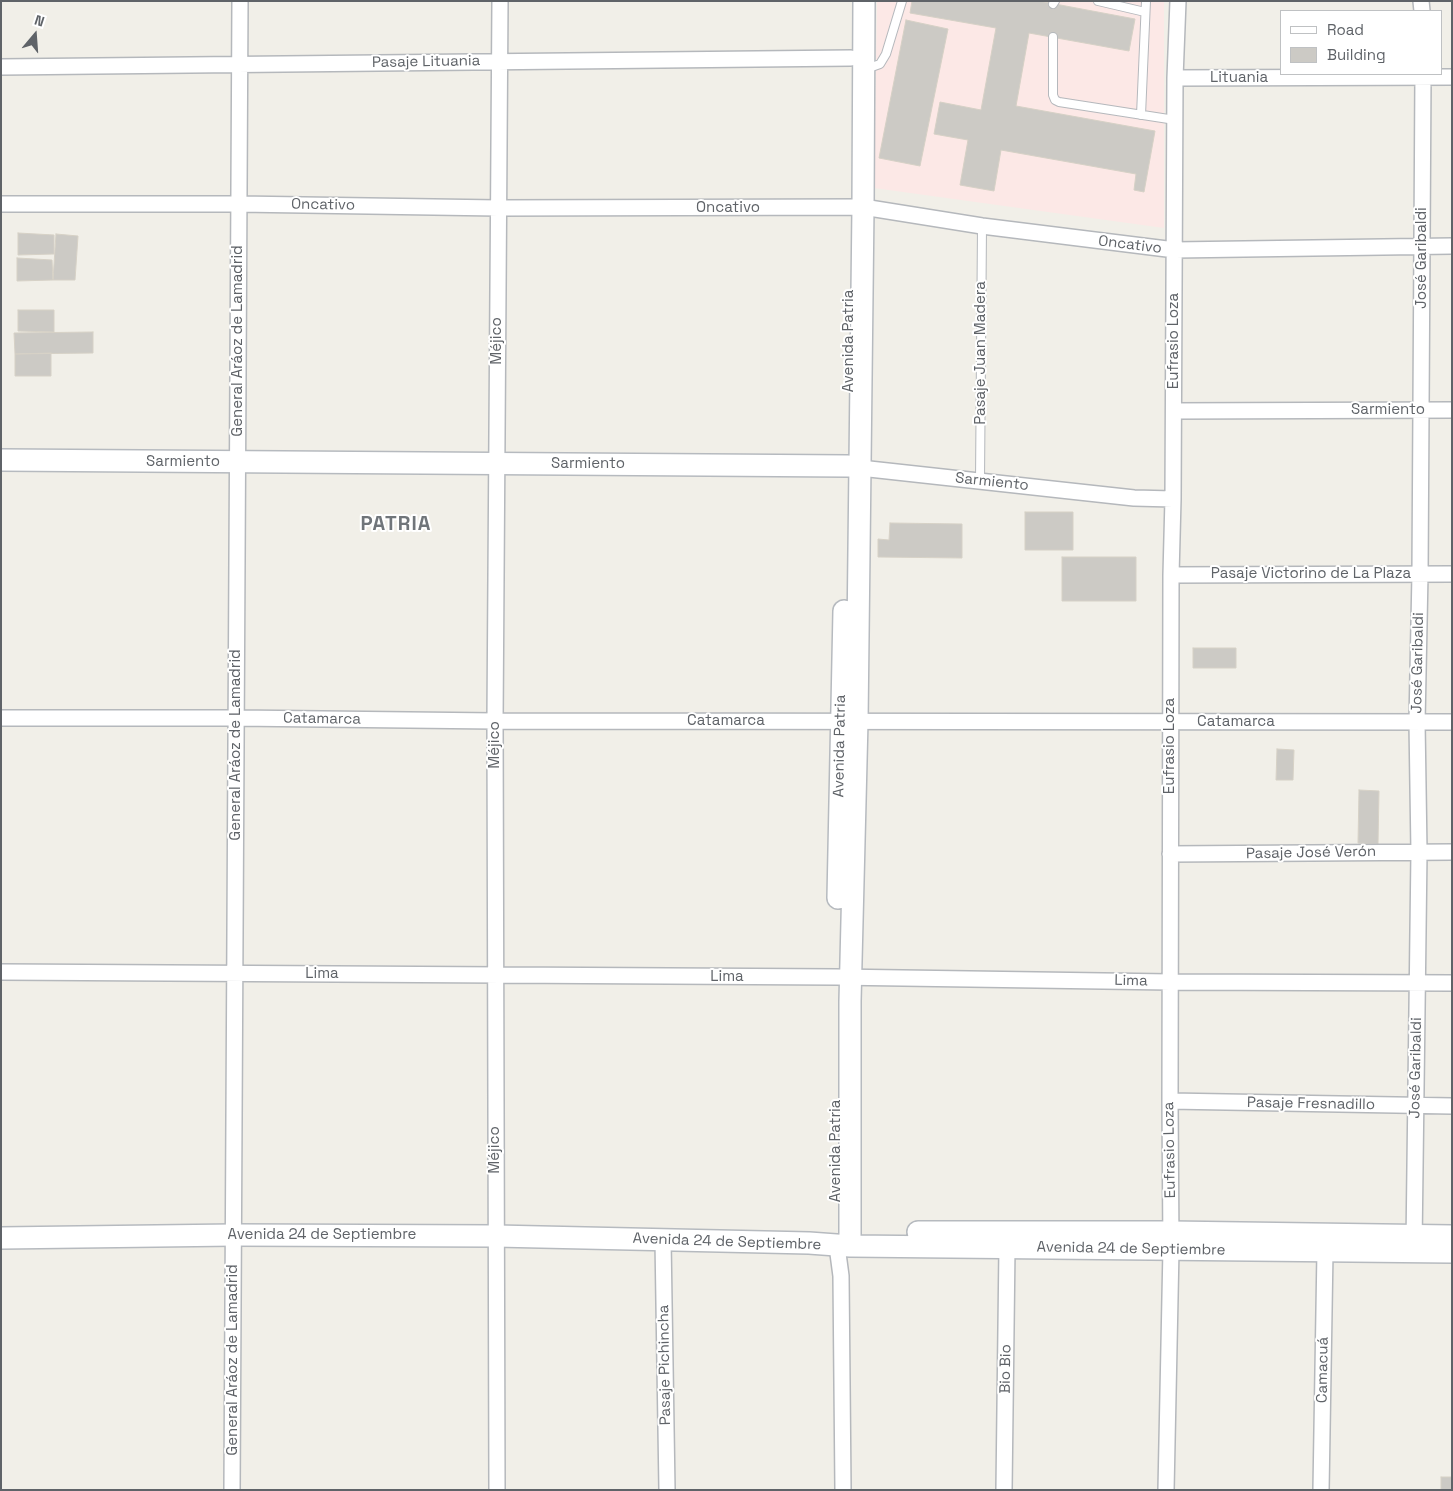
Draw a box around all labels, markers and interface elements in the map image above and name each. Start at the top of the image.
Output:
north arrow [10,10,60,60]
legend [1280,10,1443,75]
text: N [32,11,47,31]
text: Road [1327,20,1364,39]
text: Building [1327,45,1386,64]
street label: Pasaje Lituania [372,52,480,72]
street label: Lituania [1210,69,1268,87]
street label: Oncativo [291,195,355,215]
street label: Oncativo [696,199,760,217]
street label: José Garibaldi [1413,207,1431,309]
street label: Oncativo [1097,232,1163,258]
street label: General Aráoz de Lamadrid [229,245,247,437]
street label: Pasaje Juan Madera [972,281,990,425]
street label: Avenida Patria [840,290,858,392]
street label: Eufrasio Loza [1165,293,1183,389]
street label: Méjico [488,317,506,365]
street label: Sarmiento [1351,401,1425,419]
street label: Sarmiento [146,453,220,471]
street label: Sarmiento [551,455,625,473]
street label: Sarmiento [954,469,1030,495]
district label: PATRIA [360,513,432,537]
street label: Pasaje Victorino de La Plaza [1211,565,1411,583]
street label: José Garibaldi [1408,612,1428,714]
street label: General Aráoz de Lamadrid [227,649,245,841]
street label: Avenida Patria [830,695,850,797]
street label: Eufrasio Loza [1161,698,1179,794]
street label: Catamarca [283,709,361,729]
street label: Catamarca [687,712,765,730]
street label: Catamarca [1197,713,1275,731]
street label: Méjico [486,721,504,769]
street label: Pasaje José Verón [1246,843,1376,863]
street label: Lima [305,965,339,983]
street label: Lima [710,968,744,986]
street label: Lima [1114,972,1148,990]
street label: José Garibaldi [1406,1017,1426,1119]
street label: Pasaje Fresnadillo [1247,1094,1375,1114]
street label: Avenida Patria [827,1100,845,1202]
street label: Eufrasio Loza [1160,1102,1180,1198]
street label: Méjico [486,1126,504,1174]
street label: Avenida 24 de Septiembre [228,1226,416,1244]
street label: Avenida 24 de Septiembre [632,1230,822,1254]
street label: Avenida 24 de Septiembre [1036,1238,1226,1260]
street label: General Aráoz de Lamadrid [224,1264,242,1456]
street label: Pasaje Pichincha [655,1304,675,1426]
street label: Camacuá [1313,1337,1333,1403]
street label: Bio Bio [997,1344,1015,1394]

